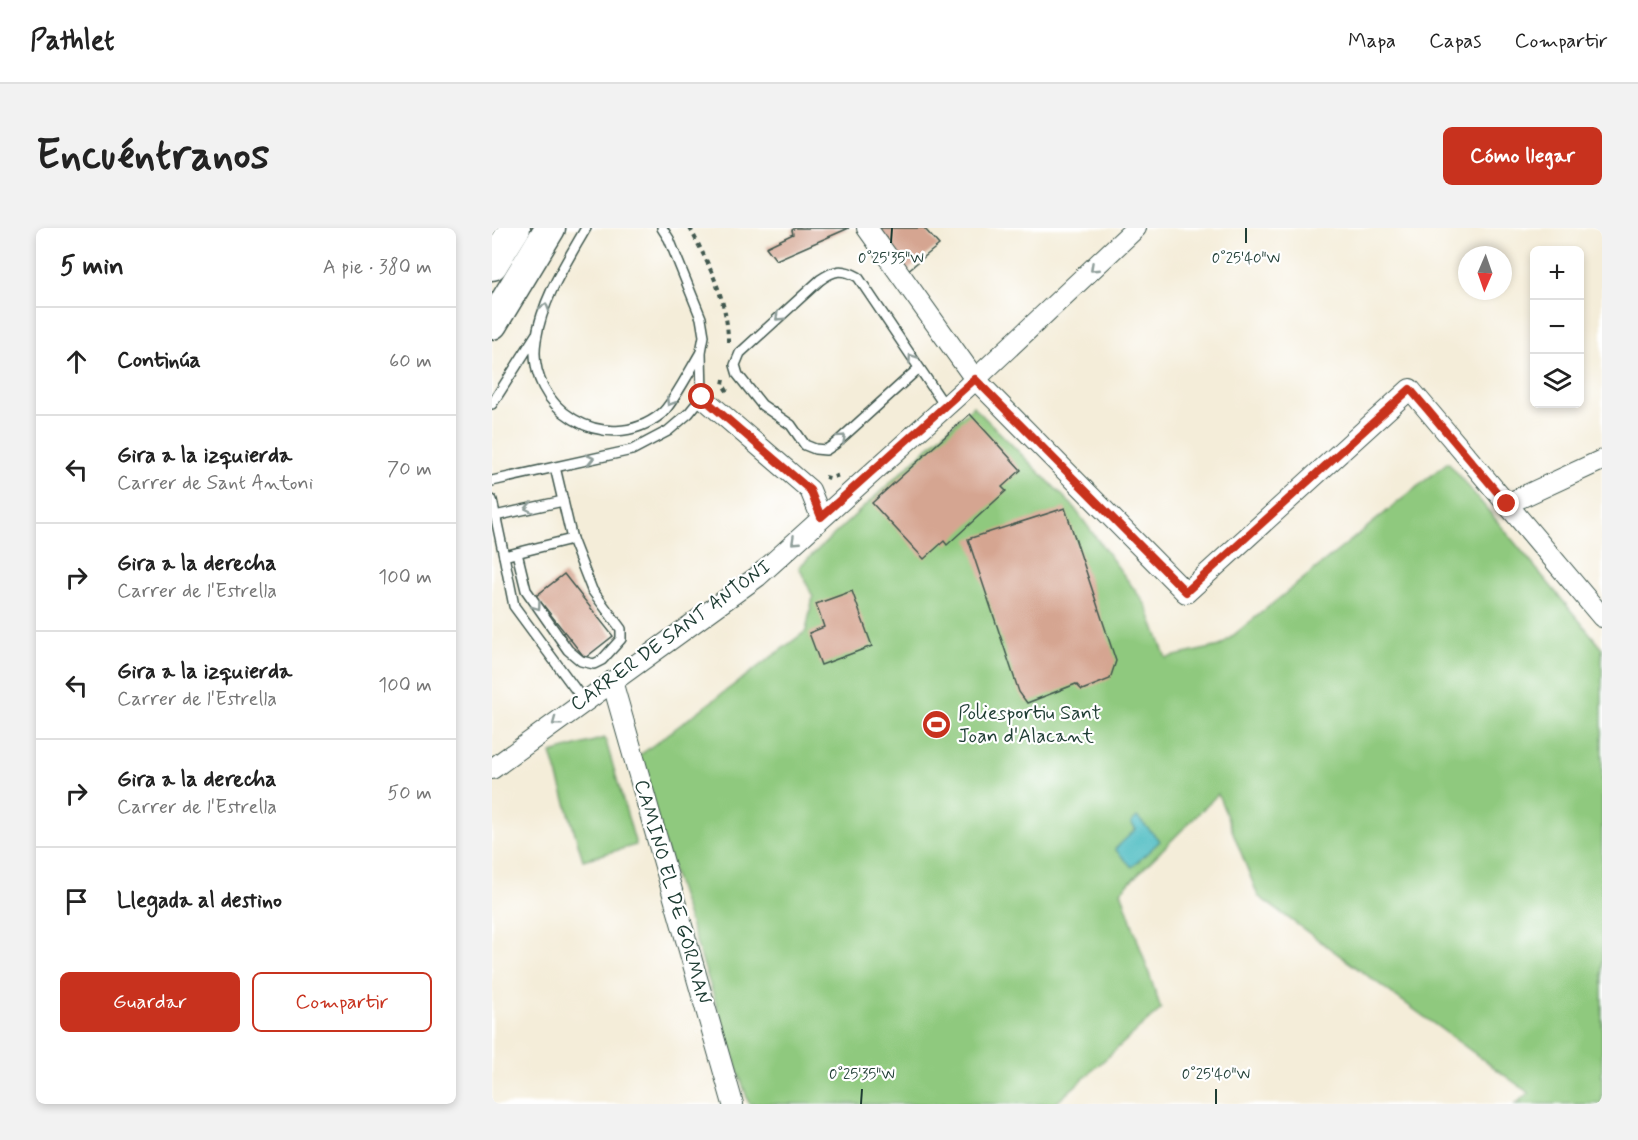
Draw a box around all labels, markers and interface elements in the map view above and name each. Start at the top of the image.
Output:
text: Pathlet [30,23,114,60]
text: Mapa [1348,27,1396,55]
text: Capas [1429,27,1482,55]
text: Compartir [1515,27,1608,55]
button: Cómo llegar [1443,127,1602,185]
text: Encuéntranos [36,129,269,184]
north arrow [1458,246,1512,300]
map controls [1530,246,1584,408]
button: + [1530,246,1584,300]
text: 0°25'35"W [858,249,924,269]
text: 0°25'40"W [1212,249,1280,269]
text: 5 min [60,250,124,284]
text: A pie · 380 m [323,254,432,281]
one-way arrow [1090,261,1100,272]
button: − [1530,300,1584,354]
one-way arrow [538,302,550,313]
one-way arrow [776,310,786,321]
icon: ahead [60,345,93,378]
text: Continúa [117,347,201,375]
text: 60 m [389,348,432,375]
one-way arrow [909,353,920,364]
button: layers [1530,354,1584,408]
route start [688,383,714,409]
one-way arrow [665,396,677,406]
one-way arrow [835,434,845,445]
text: Gira a la izquierda [117,442,292,470]
icon: left [60,453,93,486]
one-way arrow [585,454,595,467]
text: 70 m [387,456,432,483]
text: Carrer de Sant Antoni [117,470,313,497]
route end [1493,490,1519,516]
one-way arrow [524,501,534,514]
one-way arrow [791,534,802,545]
text: Gira a la derecha [117,550,277,578]
street label: CARRER DE SANT ANTONI [565,554,777,718]
icon: right [60,561,93,594]
text: 100 m [378,564,432,591]
text: Carrer de l'Estrella [117,578,277,605]
one-way arrow [530,600,541,611]
text: Gira a la izquierda [117,658,292,686]
icon: left [60,669,93,702]
text: 100 m [378,672,432,699]
text: Carrer de l'Estrella [117,686,277,713]
place label: Poliesportiu Sant Joan d'Alacant [958,700,1101,750]
sports icon: Poliesportiu Sant Joan d'Alacant [921,709,953,741]
one-way arrow [551,714,562,725]
text: Gira a la derecha [117,766,277,794]
icon: right [60,777,93,810]
street label: CAMINO EL DE GORMAN [627,777,717,1007]
text: 50 m [387,780,432,807]
text: Carrer de l'Estrella [117,794,277,821]
icon: arrive [60,885,93,918]
text: Llegada al destino [117,887,282,915]
button: Guardar [60,972,240,1032]
button: Compartir [252,972,432,1032]
text: 0°25'35"W [829,1065,895,1085]
text: 0°25'40"W [1182,1065,1250,1085]

